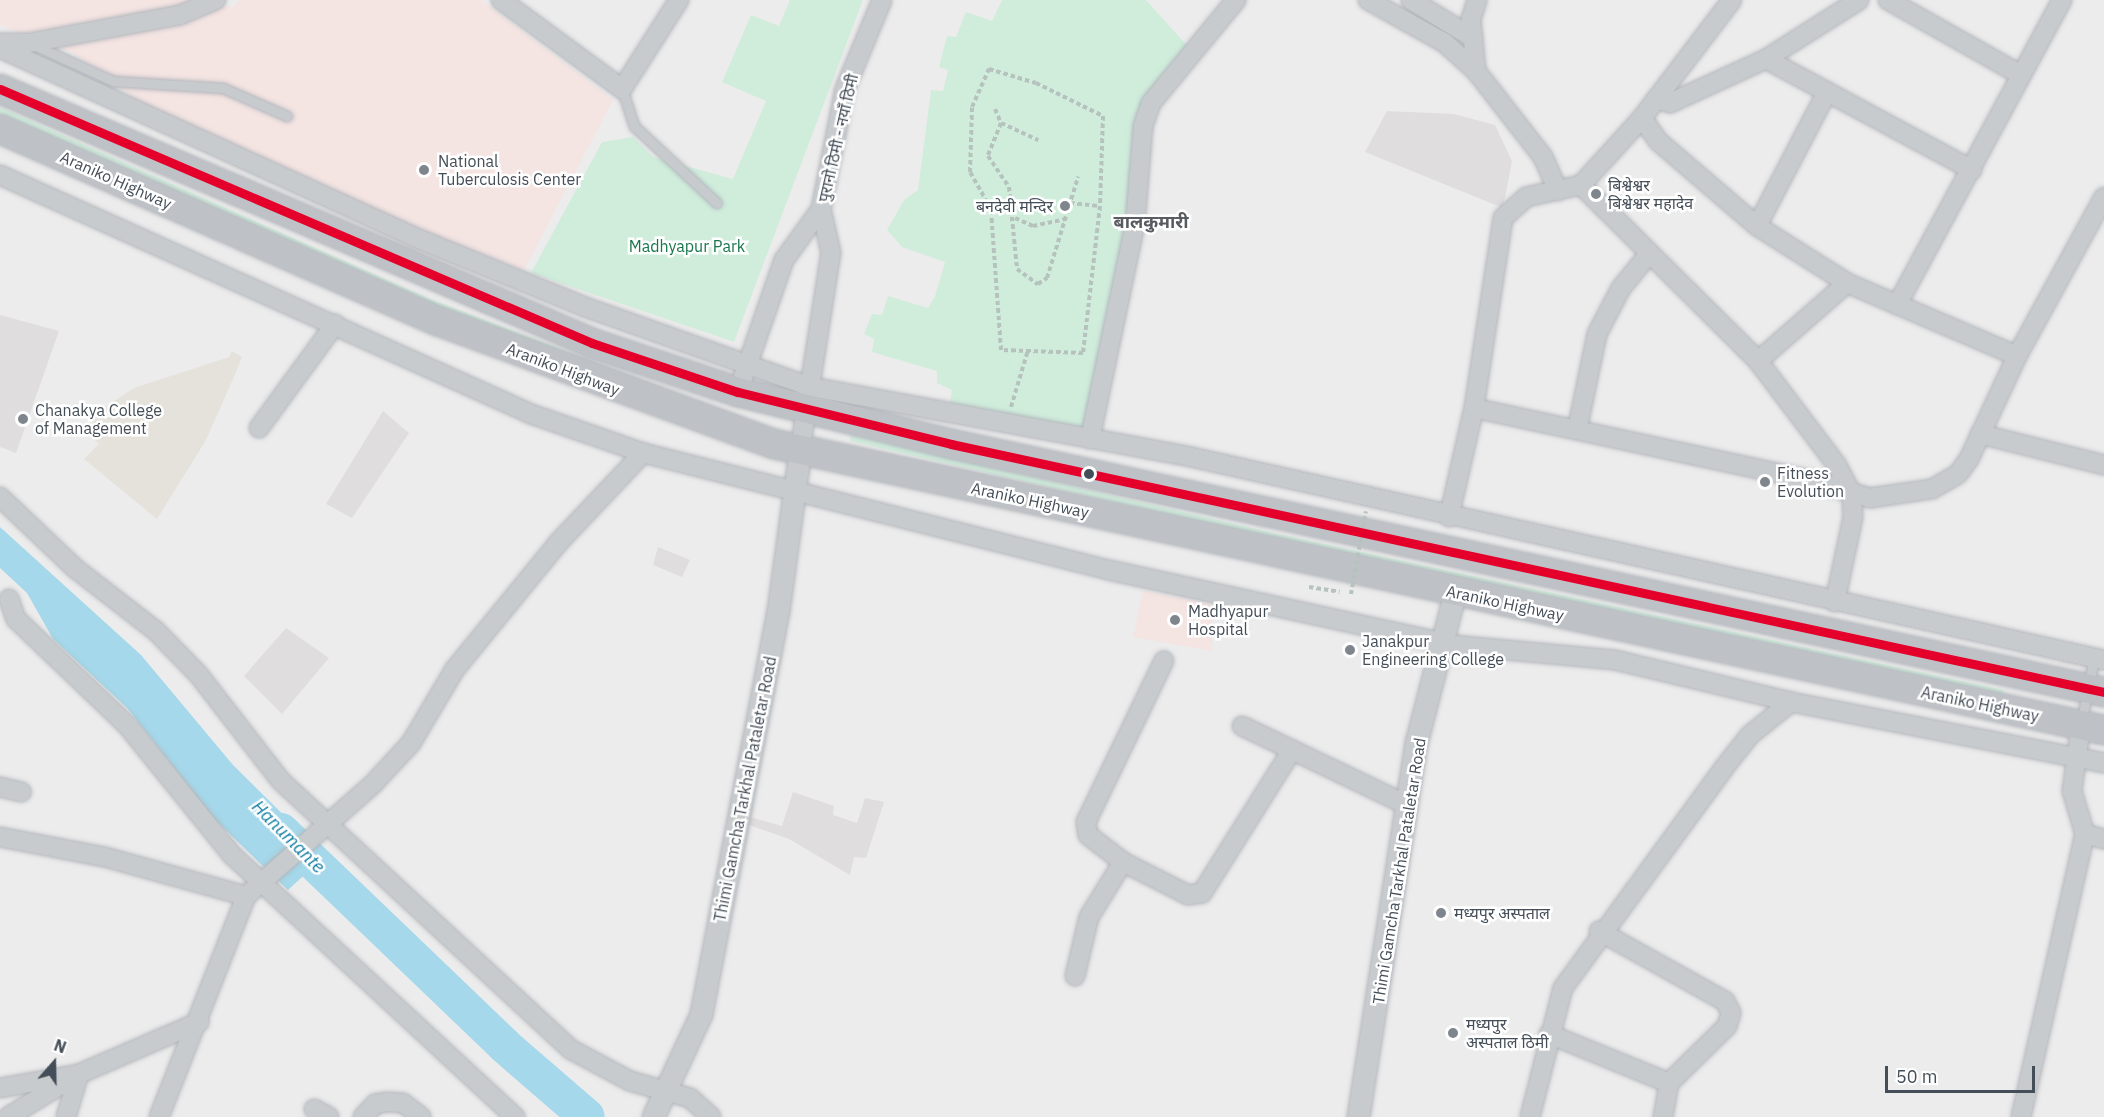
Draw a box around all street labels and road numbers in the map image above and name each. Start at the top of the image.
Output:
street label: पुरानो ठिमी - नयाँ ठिमी [814,72,862,204]
street label: Araniko Highway [57,147,175,213]
street label: Araniko Highway [504,339,622,399]
street label: Araniko Highway [969,478,1091,522]
street label: Araniko Highway [1444,581,1566,625]
street label: Thimi Gamcha Tarkhal Pataletar Road [710,655,780,923]
street label: Araniko Highway [1919,682,2041,726]
street label: Thimi Gamcha Tarkhal Pataletar Road [1368,736,1430,1006]

